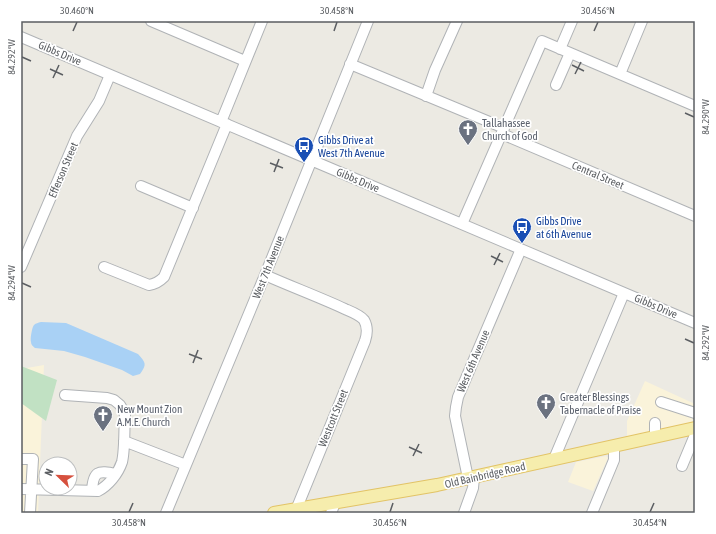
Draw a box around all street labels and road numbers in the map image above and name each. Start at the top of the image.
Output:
street label: Gibbs Drive [37,39,83,67]
street label: Efferson Street [46,141,80,199]
street label: Central Street [570,159,626,191]
street label: Gibbs Drive [335,166,381,194]
street label: West 7th Avenue [250,234,286,300]
street label: Gibbs Drive [633,292,679,320]
street label: West 6th Avenue [454,328,492,394]
street label: Westcott Street [316,388,350,448]
street label: Old Bainbridge Road [444,460,526,490]

